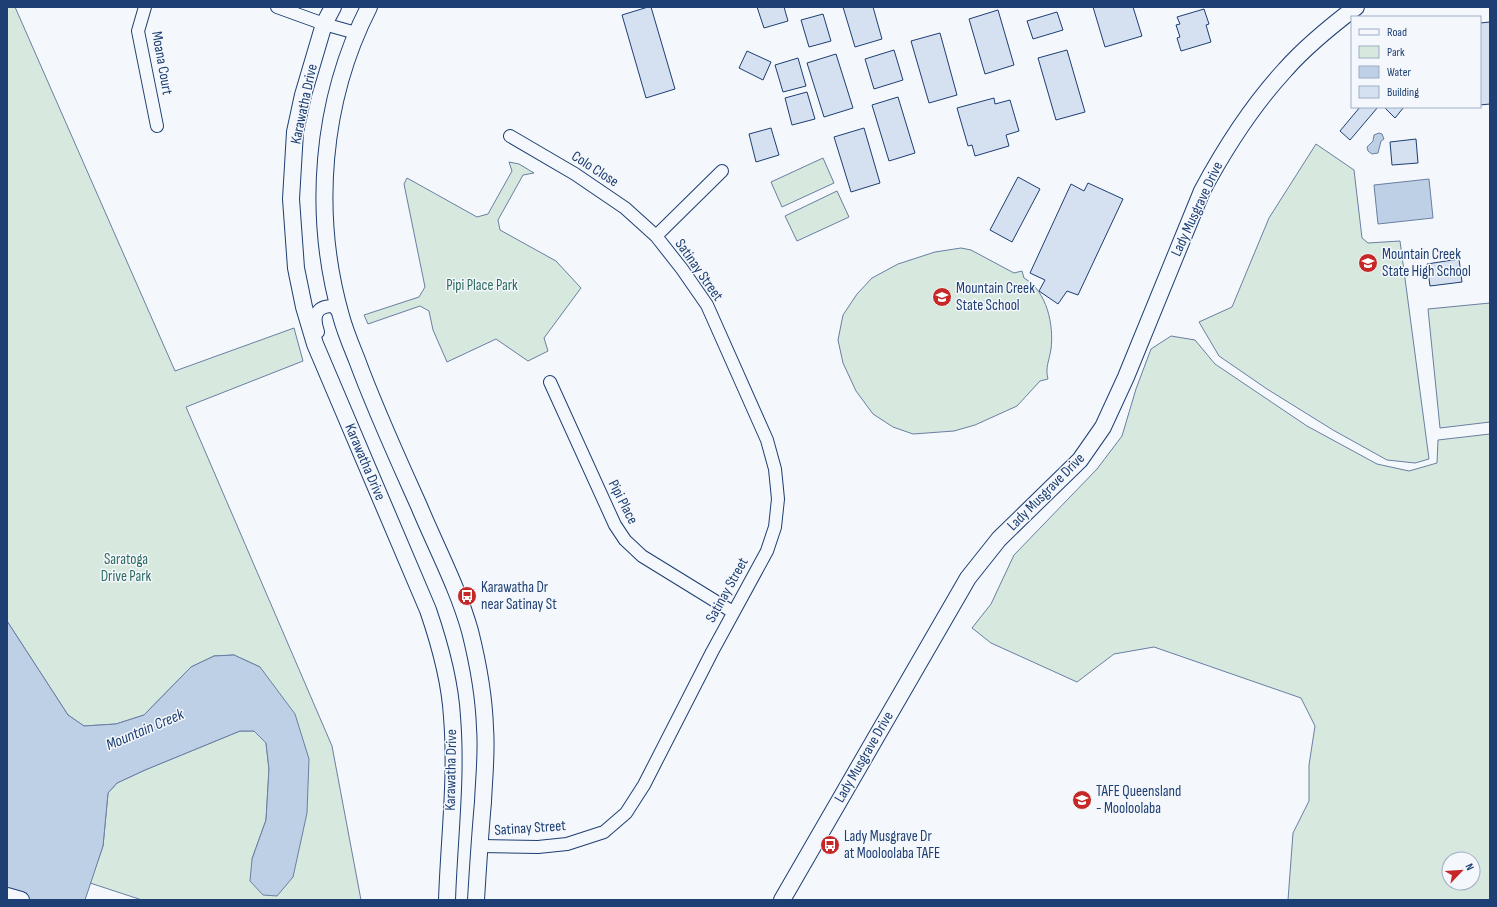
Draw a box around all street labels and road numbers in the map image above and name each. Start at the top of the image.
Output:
street label: Moana Court [147,30,177,97]
street label: Karawatha Drive [286,62,322,146]
street label: Colo Close [568,147,622,191]
street label: Lady Musgrave Drive [1167,159,1227,259]
street label: Satinay Street [671,235,728,305]
street label: Karawatha Drive [340,421,390,503]
street label: Lady Musgrave Drive [1003,449,1089,535]
street label: Pipi Place [604,477,642,527]
street label: Satinay Street [701,554,753,626]
street label: Lady Musgrave Drive [830,708,898,806]
street label: Karawatha Drive [441,729,461,811]
street label: Satinay Street [494,816,567,840]

